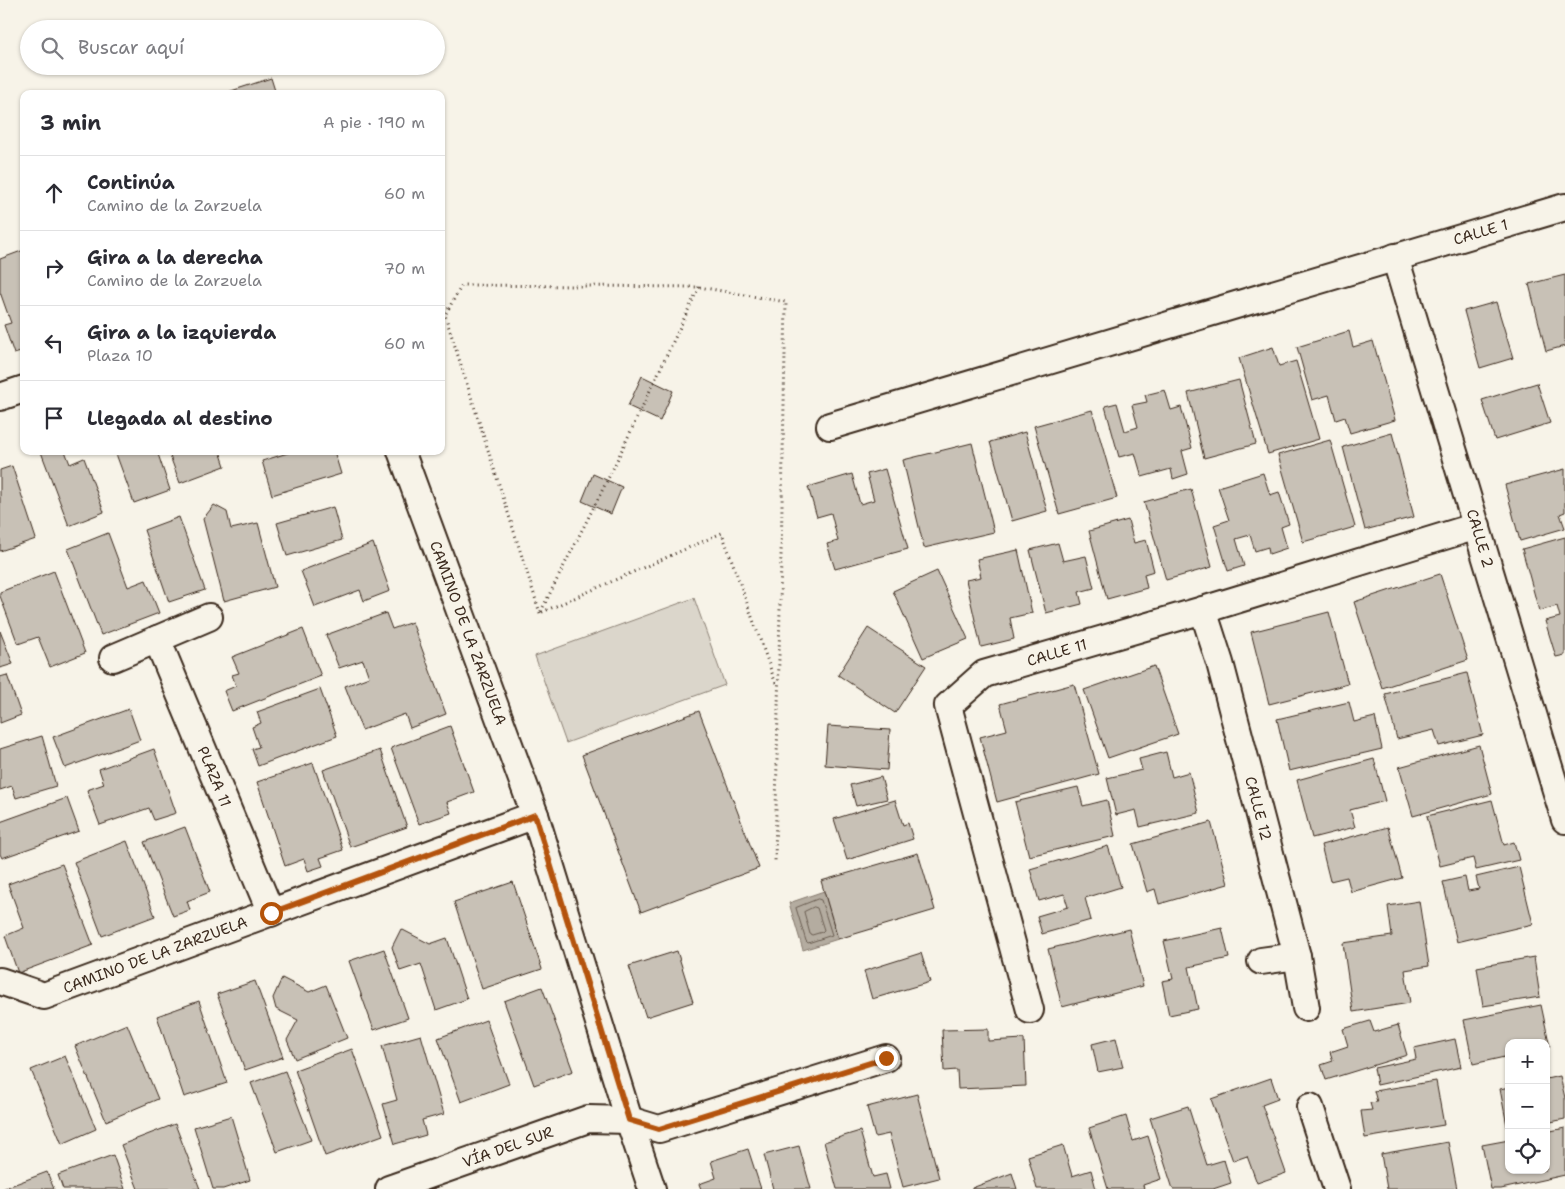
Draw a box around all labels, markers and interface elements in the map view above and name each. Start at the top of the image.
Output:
search box [20,20,445,75]
icon: search [38,34,66,62]
text: Buscar aquí [78,35,184,60]
text: 3 min [40,109,101,137]
text: A pie · 190 m [323,112,425,133]
text: Continúa [87,170,175,195]
icon: ahead [40,179,68,207]
text: 60 m [384,183,425,204]
text: Camino de la Zarzuela [87,195,262,216]
street label: CALLE 1 [1451,215,1510,250]
text: Gira a la derecha [87,245,263,270]
icon: right [40,254,68,282]
text: 70 m [384,258,425,279]
text: Camino de la Zarzuela [87,270,262,291]
text: Gira a la izquierda [87,320,276,345]
icon: left [40,329,68,357]
text: 60 m [384,333,425,354]
text: Plaza 10 [87,345,153,366]
icon: arrive [40,404,68,432]
text: Llegada al destino [87,406,273,431]
street label: CALLE 2 [1462,507,1498,570]
street label: CAMINO DE LA ZARZUELA [425,538,511,728]
street label: CALLE 11 [1024,634,1089,671]
street label: PLAZA 11 [193,743,236,810]
street label: CALLE 12 [1240,774,1276,843]
route start [260,902,283,925]
street label: CAMINO DE LA ZARZUELA [60,912,250,998]
map controls [1505,1039,1550,1174]
button: + [1505,1039,1550,1084]
route end [875,1047,898,1070]
button: − [1505,1084,1550,1129]
street label: VÍA DEL SUR [460,1122,556,1172]
button: locate [1505,1129,1550,1174]

